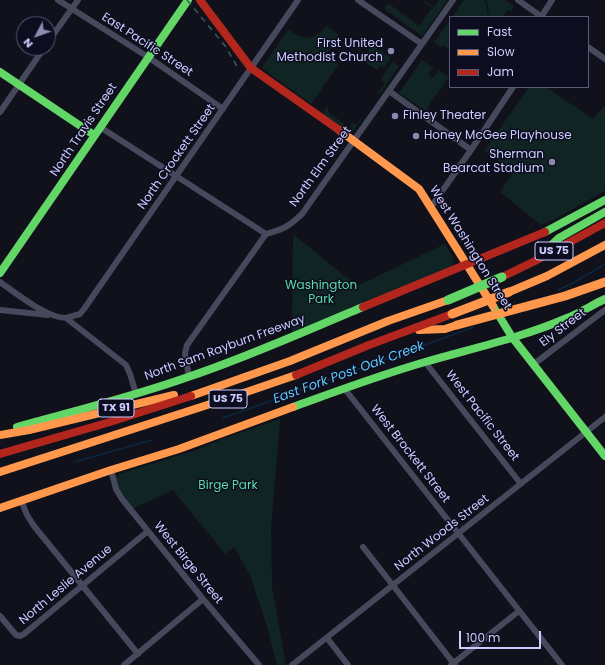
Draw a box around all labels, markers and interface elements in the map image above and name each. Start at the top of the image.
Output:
street label: East Pacific Street [99,10,195,80]
north arrow [16,16,56,56]
legend [449,16,589,88]
text: Fast [487,23,512,40]
text: N [19,35,36,52]
place label: First United Methodist Church [277,37,383,65]
text: Slow [487,43,515,60]
marker: First United Methodist Church [386,46,396,56]
text: Jam [487,63,514,80]
street label: North Travis Street [47,81,121,179]
street label: North Crockett Street [135,102,219,212]
place label: Finley Theater [403,109,486,123]
marker: Finley Theater [390,111,400,121]
street label: North Elm Street [287,124,355,210]
place label: Honey McGee Playhouse [424,129,572,143]
marker: Honey McGee Playhouse [411,131,421,141]
place label: Sherman Bearcat Stadium [443,148,544,176]
marker: Sherman Bearcat Stadium [547,157,557,167]
street label: West Washington Street [426,183,514,313]
road number: US 75 [535,242,573,260]
park label: Washington Park [285,279,357,307]
street label: Ely Street [537,306,589,350]
street label: North Sam Rayburn Freeway [143,312,307,384]
water label: East Fork Post Oak Creek [271,338,427,408]
street label: West Pacific Street [442,368,522,464]
road number: US 75 [209,390,247,408]
road number: TX 91 [98,399,134,417]
street label: West Brockett Street [367,402,453,506]
park label: Birge Park [198,479,258,493]
street label: North Woods Street [392,492,492,574]
street label: West Birge Street [150,519,226,607]
street label: North Leslie Avenue [17,542,115,628]
scale bar [461,623,543,649]
text: 100 m [466,629,500,646]

